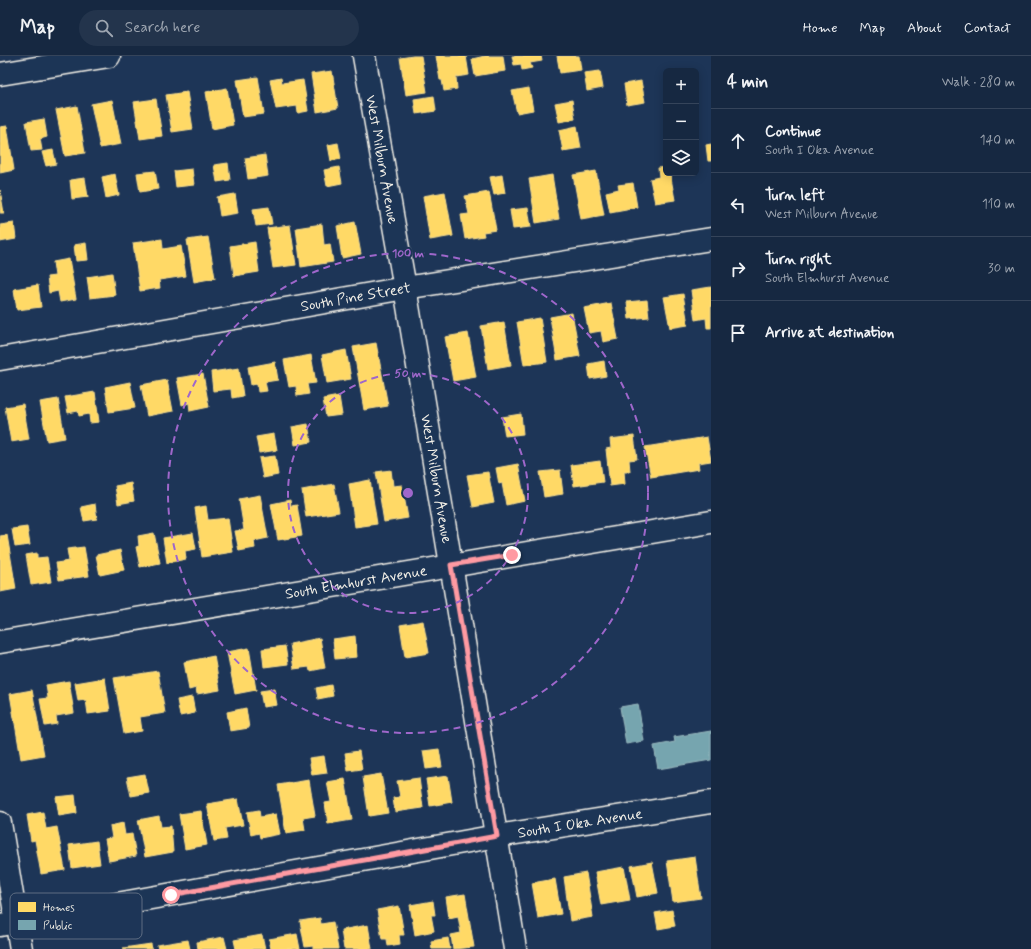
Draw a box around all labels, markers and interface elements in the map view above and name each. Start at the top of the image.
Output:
search box [79,10,359,46]
text: Map [20,15,55,40]
icon: search [93,17,115,39]
text: Search here [125,18,200,38]
text: Home [803,19,837,37]
text: Map [859,19,885,37]
text: About [907,19,942,37]
text: Contact [964,19,1011,37]
map controls [663,68,699,176]
button: + [663,68,699,104]
text: 4 min [727,71,768,93]
text: Walk · 280 m [942,74,1015,91]
street label: West Milburn Avenue [360,94,402,226]
button: − [663,104,699,140]
text: Continue [765,122,821,142]
icon: ahead [727,130,749,152]
text: 140 m [980,132,1015,149]
button: layers [663,140,699,176]
text: South I Oka Avenue [765,142,874,159]
text: Turn left [765,186,825,206]
icon: left [727,194,749,216]
text: 110 m [982,196,1015,213]
text: West Milburn Avenue [765,206,878,223]
text: 100 m [392,246,425,262]
text: Turn right [765,250,832,270]
icon: right [727,258,749,280]
text: 30 m [988,260,1015,277]
text: South Elmhurst Avenue [765,270,889,287]
street label: South Pine Street [299,278,412,317]
icon: arrive [727,322,749,344]
text: Arrive at destination [765,323,894,343]
text: 50 m [395,366,422,382]
street label: West Milburn Avenue [415,413,456,545]
centre of rings [401,486,415,500]
route end [503,546,521,564]
street label: South Elmhurst Avenue [284,561,429,605]
street label: South I Oka Avenue [516,804,644,844]
route start [162,886,180,904]
legend [10,893,142,939]
text: Homes [43,901,75,915]
text: Public [43,919,73,933]

